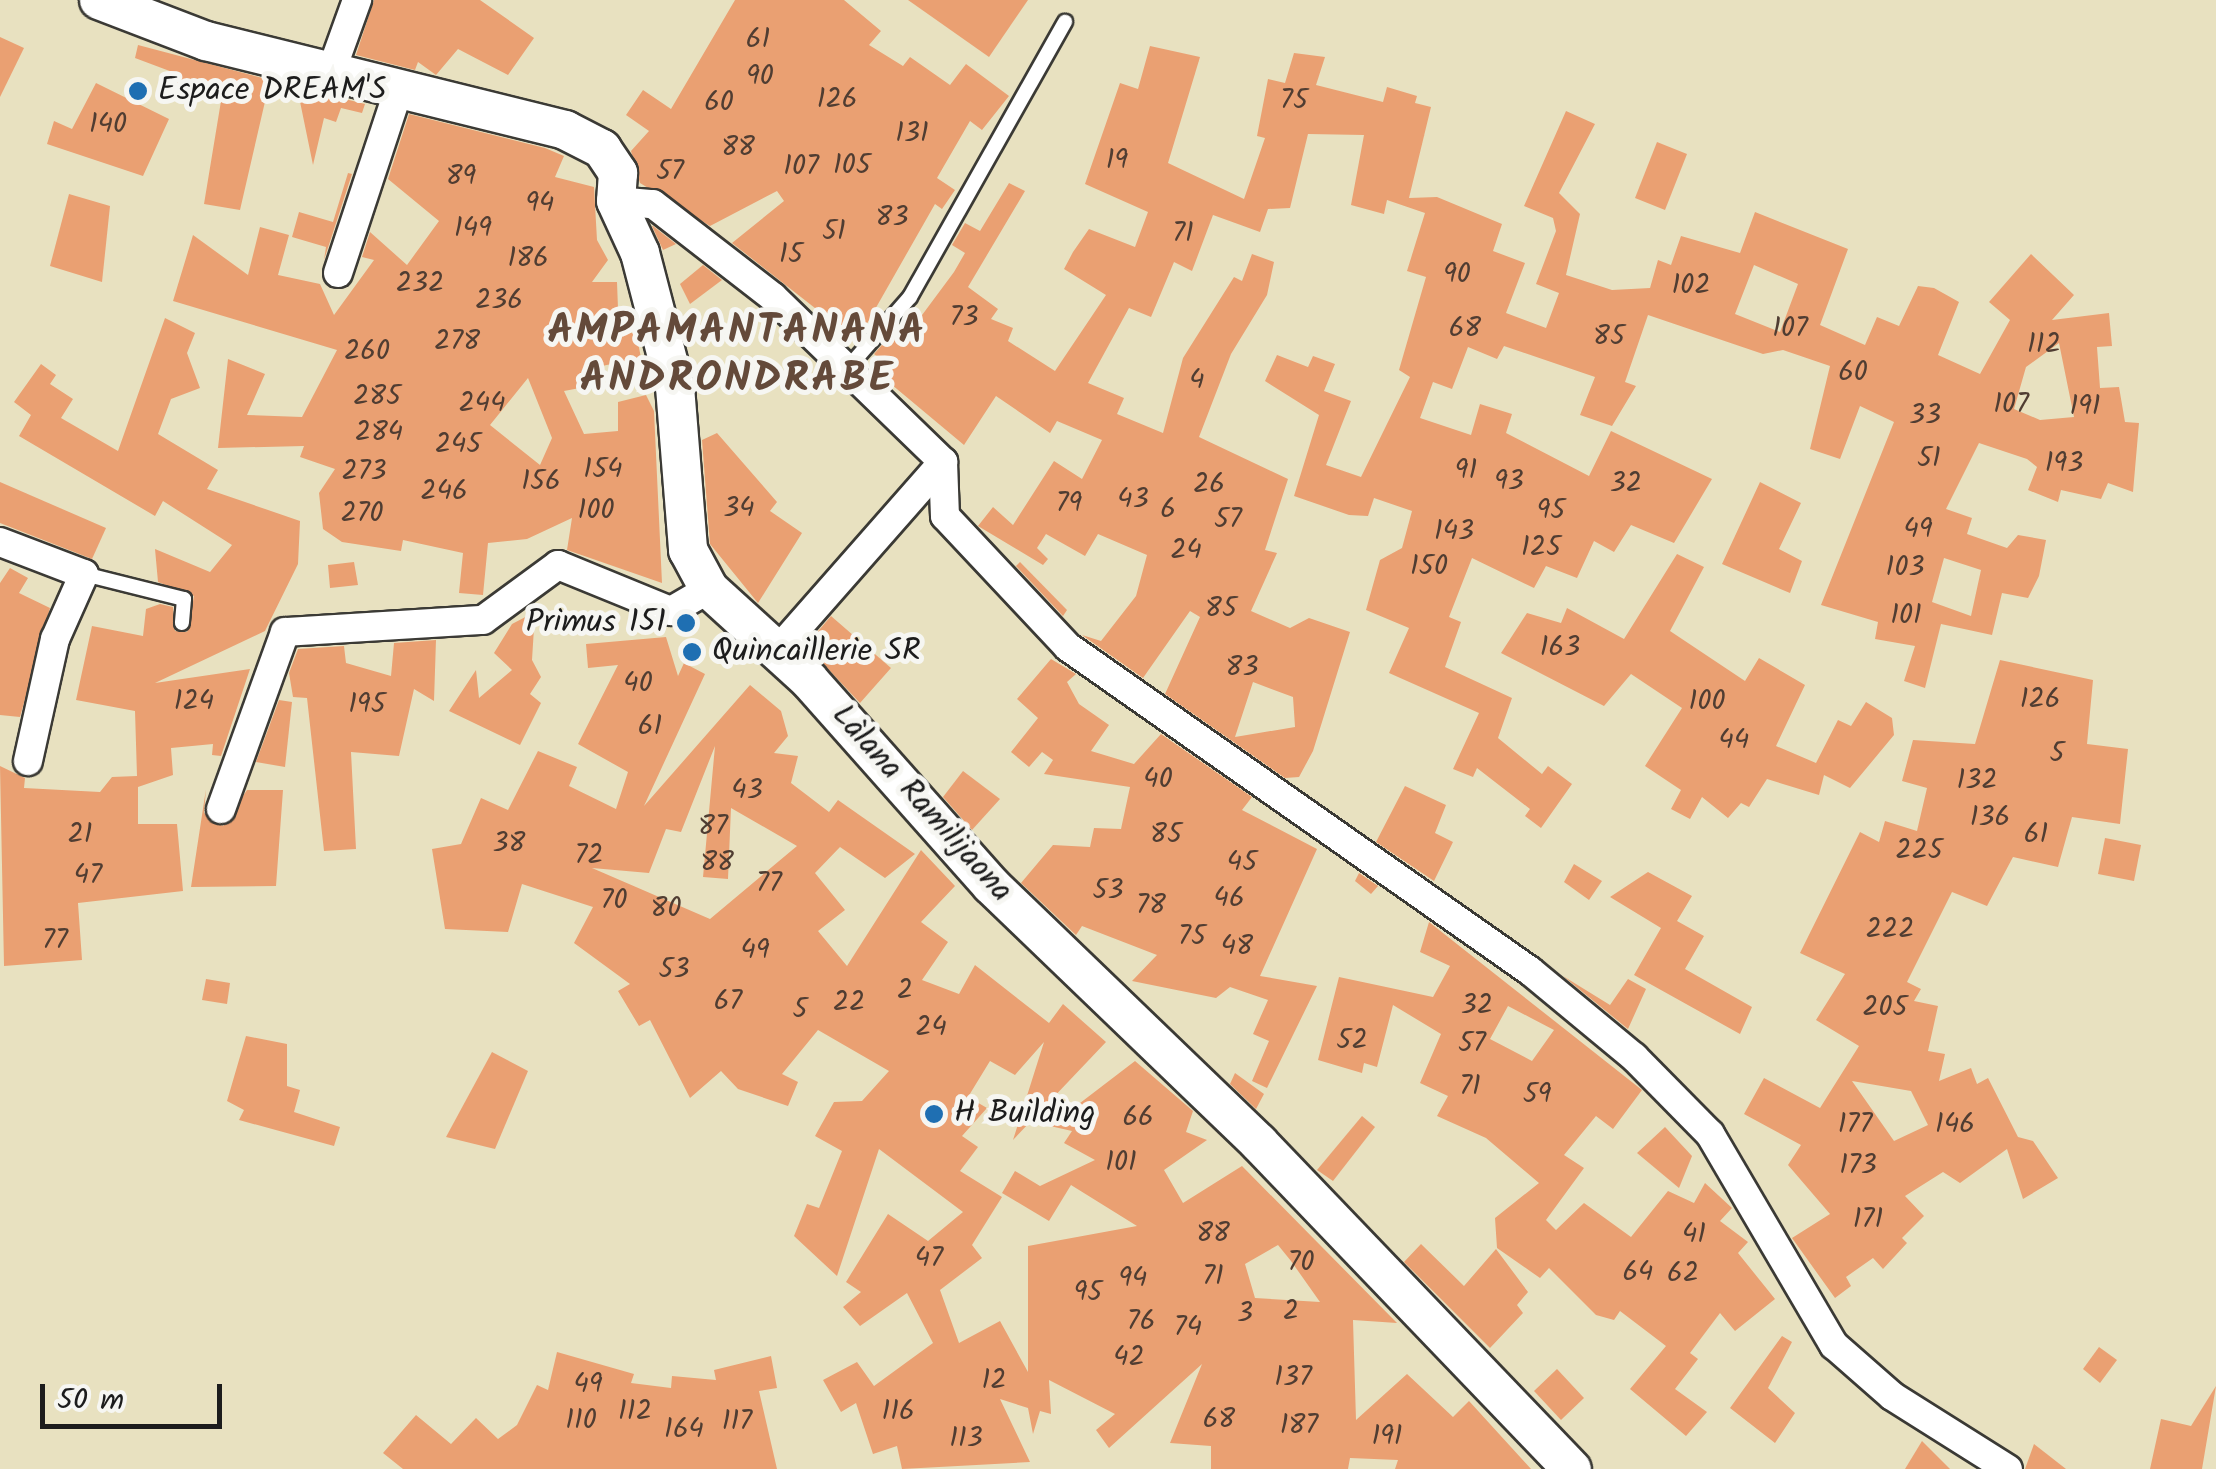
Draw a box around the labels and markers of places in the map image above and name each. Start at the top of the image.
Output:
place label: Espace DREAM'S [158,72,387,110]
marker: Espace DREAM'S [127,80,149,102]
place label: Primus 151 [526,604,666,642]
marker: Primus 151 [675,612,697,634]
place label: Quincaillerie SR [712,633,921,671]
marker: Quincaillerie SR [681,641,703,663]
place label: H Building [954,1095,1095,1133]
marker: H Building [923,1103,945,1125]

